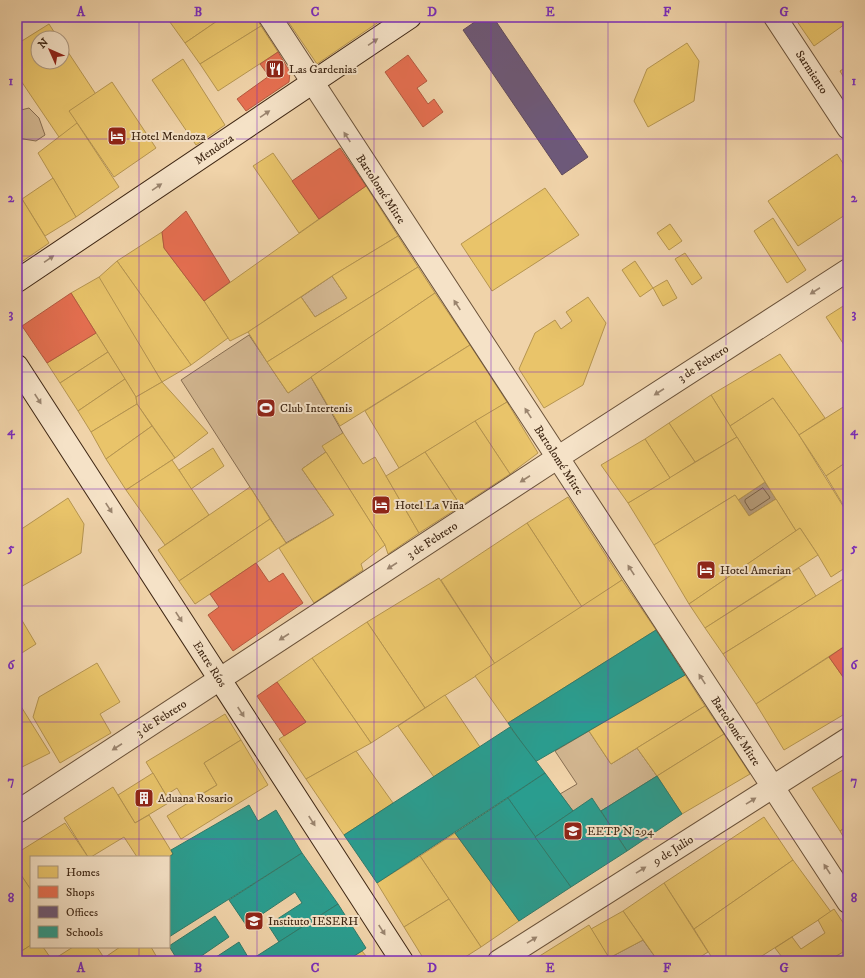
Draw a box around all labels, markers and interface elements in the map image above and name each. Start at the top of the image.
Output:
text: A [76,4,86,20]
text: B [194,4,202,20]
text: C [311,4,320,20]
text: D [427,4,437,20]
text: E [545,4,555,20]
text: F [663,4,672,20]
text: G [779,4,789,20]
north arrow [30,30,70,70]
text: N [35,35,52,52]
one-way arrow [368,38,378,46]
street label: Sarmiento [792,48,831,97]
restaurant icon: Las Gardenias [264,58,286,80]
place label: Las Gardenias [289,62,357,77]
text: 1 [9,73,14,89]
text: 1 [852,73,857,89]
one-way arrow [260,110,270,118]
hotel icon: Hotel Mendoza [106,125,128,147]
place label: Hotel Mendoza [131,129,207,144]
street label: Mendoza [192,130,238,168]
one-way arrow [344,131,351,143]
street label: Bartolomé Mitre [353,152,409,227]
one-way arrow [152,183,163,191]
text: 2 [8,190,15,206]
text: 2 [851,190,858,206]
one-way arrow [44,255,55,263]
one-way arrow [809,288,821,295]
one-way arrow [453,299,461,310]
text: 3 [9,306,14,322]
text: 3 [852,306,857,322]
street label: 3 de Febrero [675,341,732,385]
one-way arrow [654,388,664,396]
one-way arrow [34,394,42,404]
sports icon: Club Intertenis [255,397,277,419]
place label: Club Intertenis [280,401,352,416]
one-way arrow [524,408,532,418]
text: 4 [6,423,15,440]
street label: Bartolomé Mitre [531,423,587,498]
text: 4 [849,423,858,440]
one-way arrow [519,475,530,483]
hotel icon: Hotel La Viña [370,494,392,516]
place label: Hotel La Viña [395,498,465,513]
one-way arrow [105,503,113,513]
street label: 3 de Febrero [404,518,461,562]
text: 5 [7,540,15,556]
text: 5 [850,540,858,556]
hotel icon: Hotel Amerian [695,559,717,581]
one-way arrow [387,562,398,570]
place label: Hotel Amerian [720,563,792,578]
one-way arrow [627,564,634,576]
one-way arrow [176,611,183,623]
one-way arrow [279,633,289,641]
street label: Entre Ríos [189,639,230,690]
text: 6 [8,657,16,673]
text: 6 [851,657,859,673]
one-way arrow [698,673,706,684]
street label: Bartolomé Mitre [708,694,764,769]
street label: 3 de Febrero [133,696,190,740]
one-way arrow [237,707,245,717]
one-way arrow [112,743,122,751]
text: 7 [8,773,15,789]
text: 7 [851,773,858,789]
building icon: Aduana Rosario [133,787,155,809]
place label: Aduana Rosario [158,791,233,806]
one-way arrow [745,797,757,804]
one-way arrow [308,815,315,827]
school or university icon: EETP N 294 [562,820,584,842]
place label: EETP N 294 [587,824,655,839]
street label: 9 de Julio [649,832,696,869]
legend [30,856,170,948]
one-way arrow [823,863,830,875]
text: Homes [66,865,100,880]
one-way arrow [635,867,647,874]
text: Shops [66,885,94,900]
text: 8 [8,890,15,906]
text: 8 [851,890,858,906]
text: Offices [66,905,98,920]
school or university icon: Instituto IESERH [243,910,265,932]
place label: Instituto IESERH [268,914,358,929]
one-way arrow [379,924,386,936]
text: Schools [66,925,103,940]
one-way arrow [527,936,537,944]
text: A [76,960,86,976]
text: B [194,960,202,976]
text: C [311,960,320,976]
text: D [427,960,437,976]
text: E [545,960,555,976]
text: F [663,960,672,976]
text: G [779,960,789,976]

